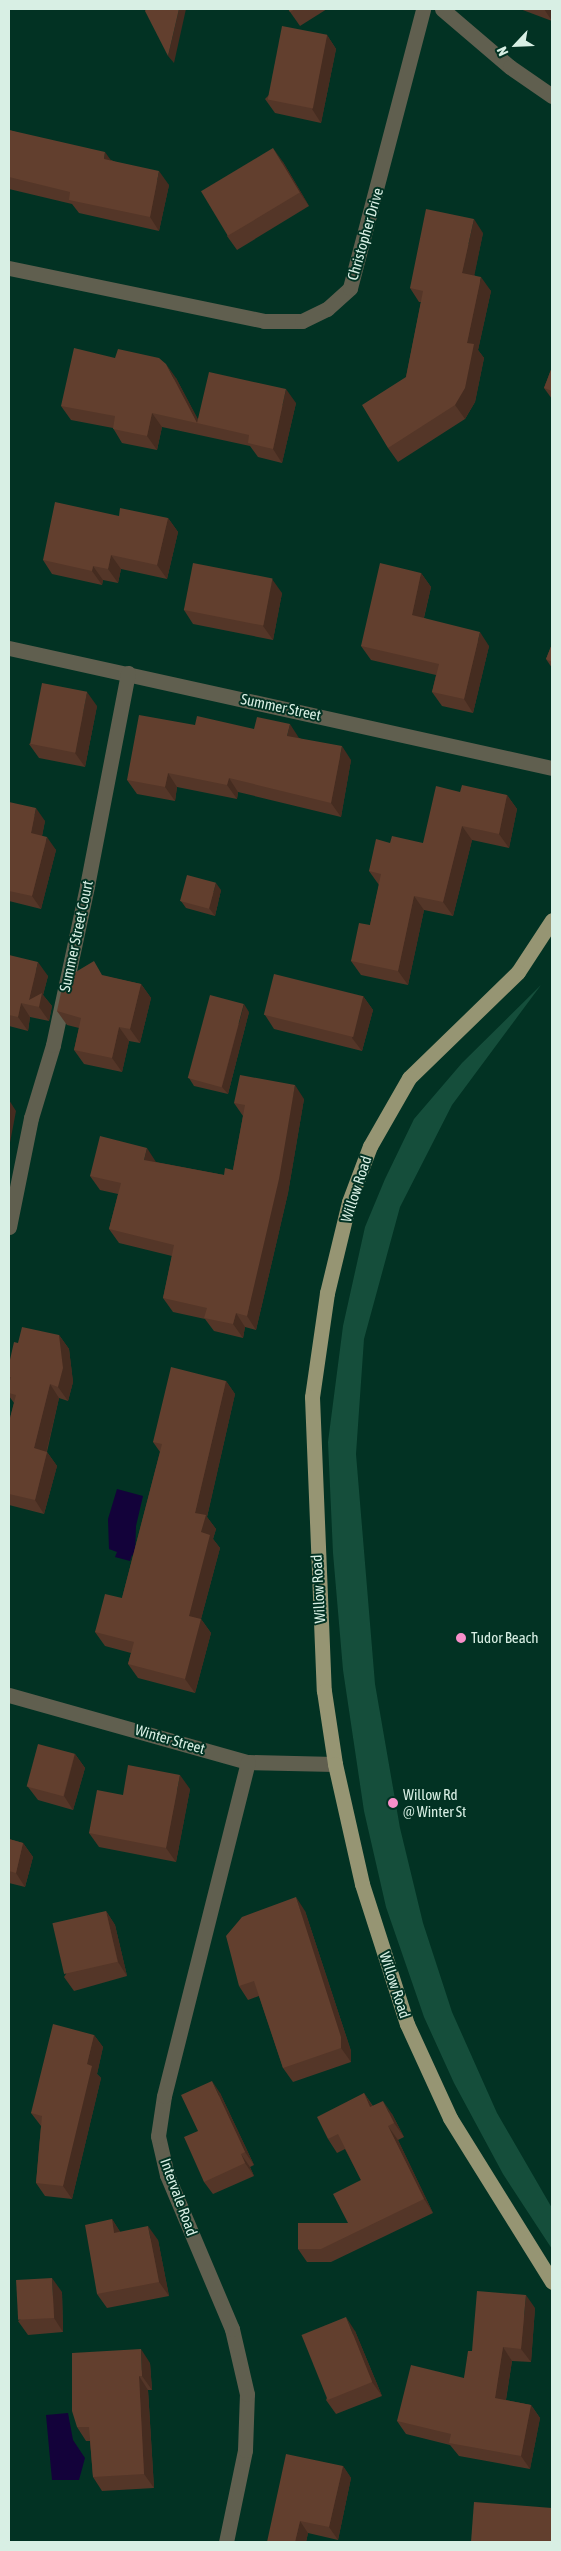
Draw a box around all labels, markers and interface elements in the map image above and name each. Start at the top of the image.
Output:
north arrow [491,20,541,70]
text: N [493,44,511,58]
street label: Christopher Drive [343,186,387,282]
street label: Summer Street [239,690,323,724]
street label: Summer Street Court [55,879,97,993]
street label: Willow Road [337,1154,375,1224]
street label: Willow Road [307,1554,329,1624]
place label: Tudor Beach [471,1629,538,1647]
marker: Tudor Beach [455,1632,467,1644]
street label: Winter Street [133,1720,207,1758]
place label: Willow Rd @ Winter St [403,1785,466,1820]
marker: Willow Rd @ Winter St [387,1797,399,1809]
street label: Willow Road [376,1950,414,2020]
street label: Intervale Road [157,2156,201,2238]

